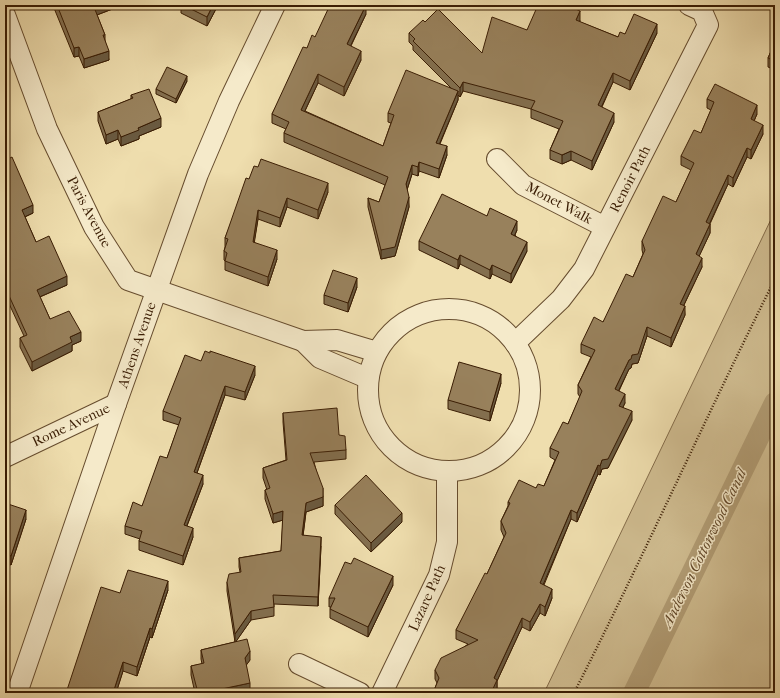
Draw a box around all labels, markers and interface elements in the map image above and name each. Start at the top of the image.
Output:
street label: Renoir Path [606,143,654,215]
street label: Paris Avenue [63,173,115,251]
street label: Monet Walk [523,178,596,228]
street label: Athens Avenue [114,300,160,391]
street label: Rome Avenue [29,400,113,450]
water label: Anderson Cottonwood Canal [657,464,751,632]
street label: Lazare Path [405,562,449,634]

